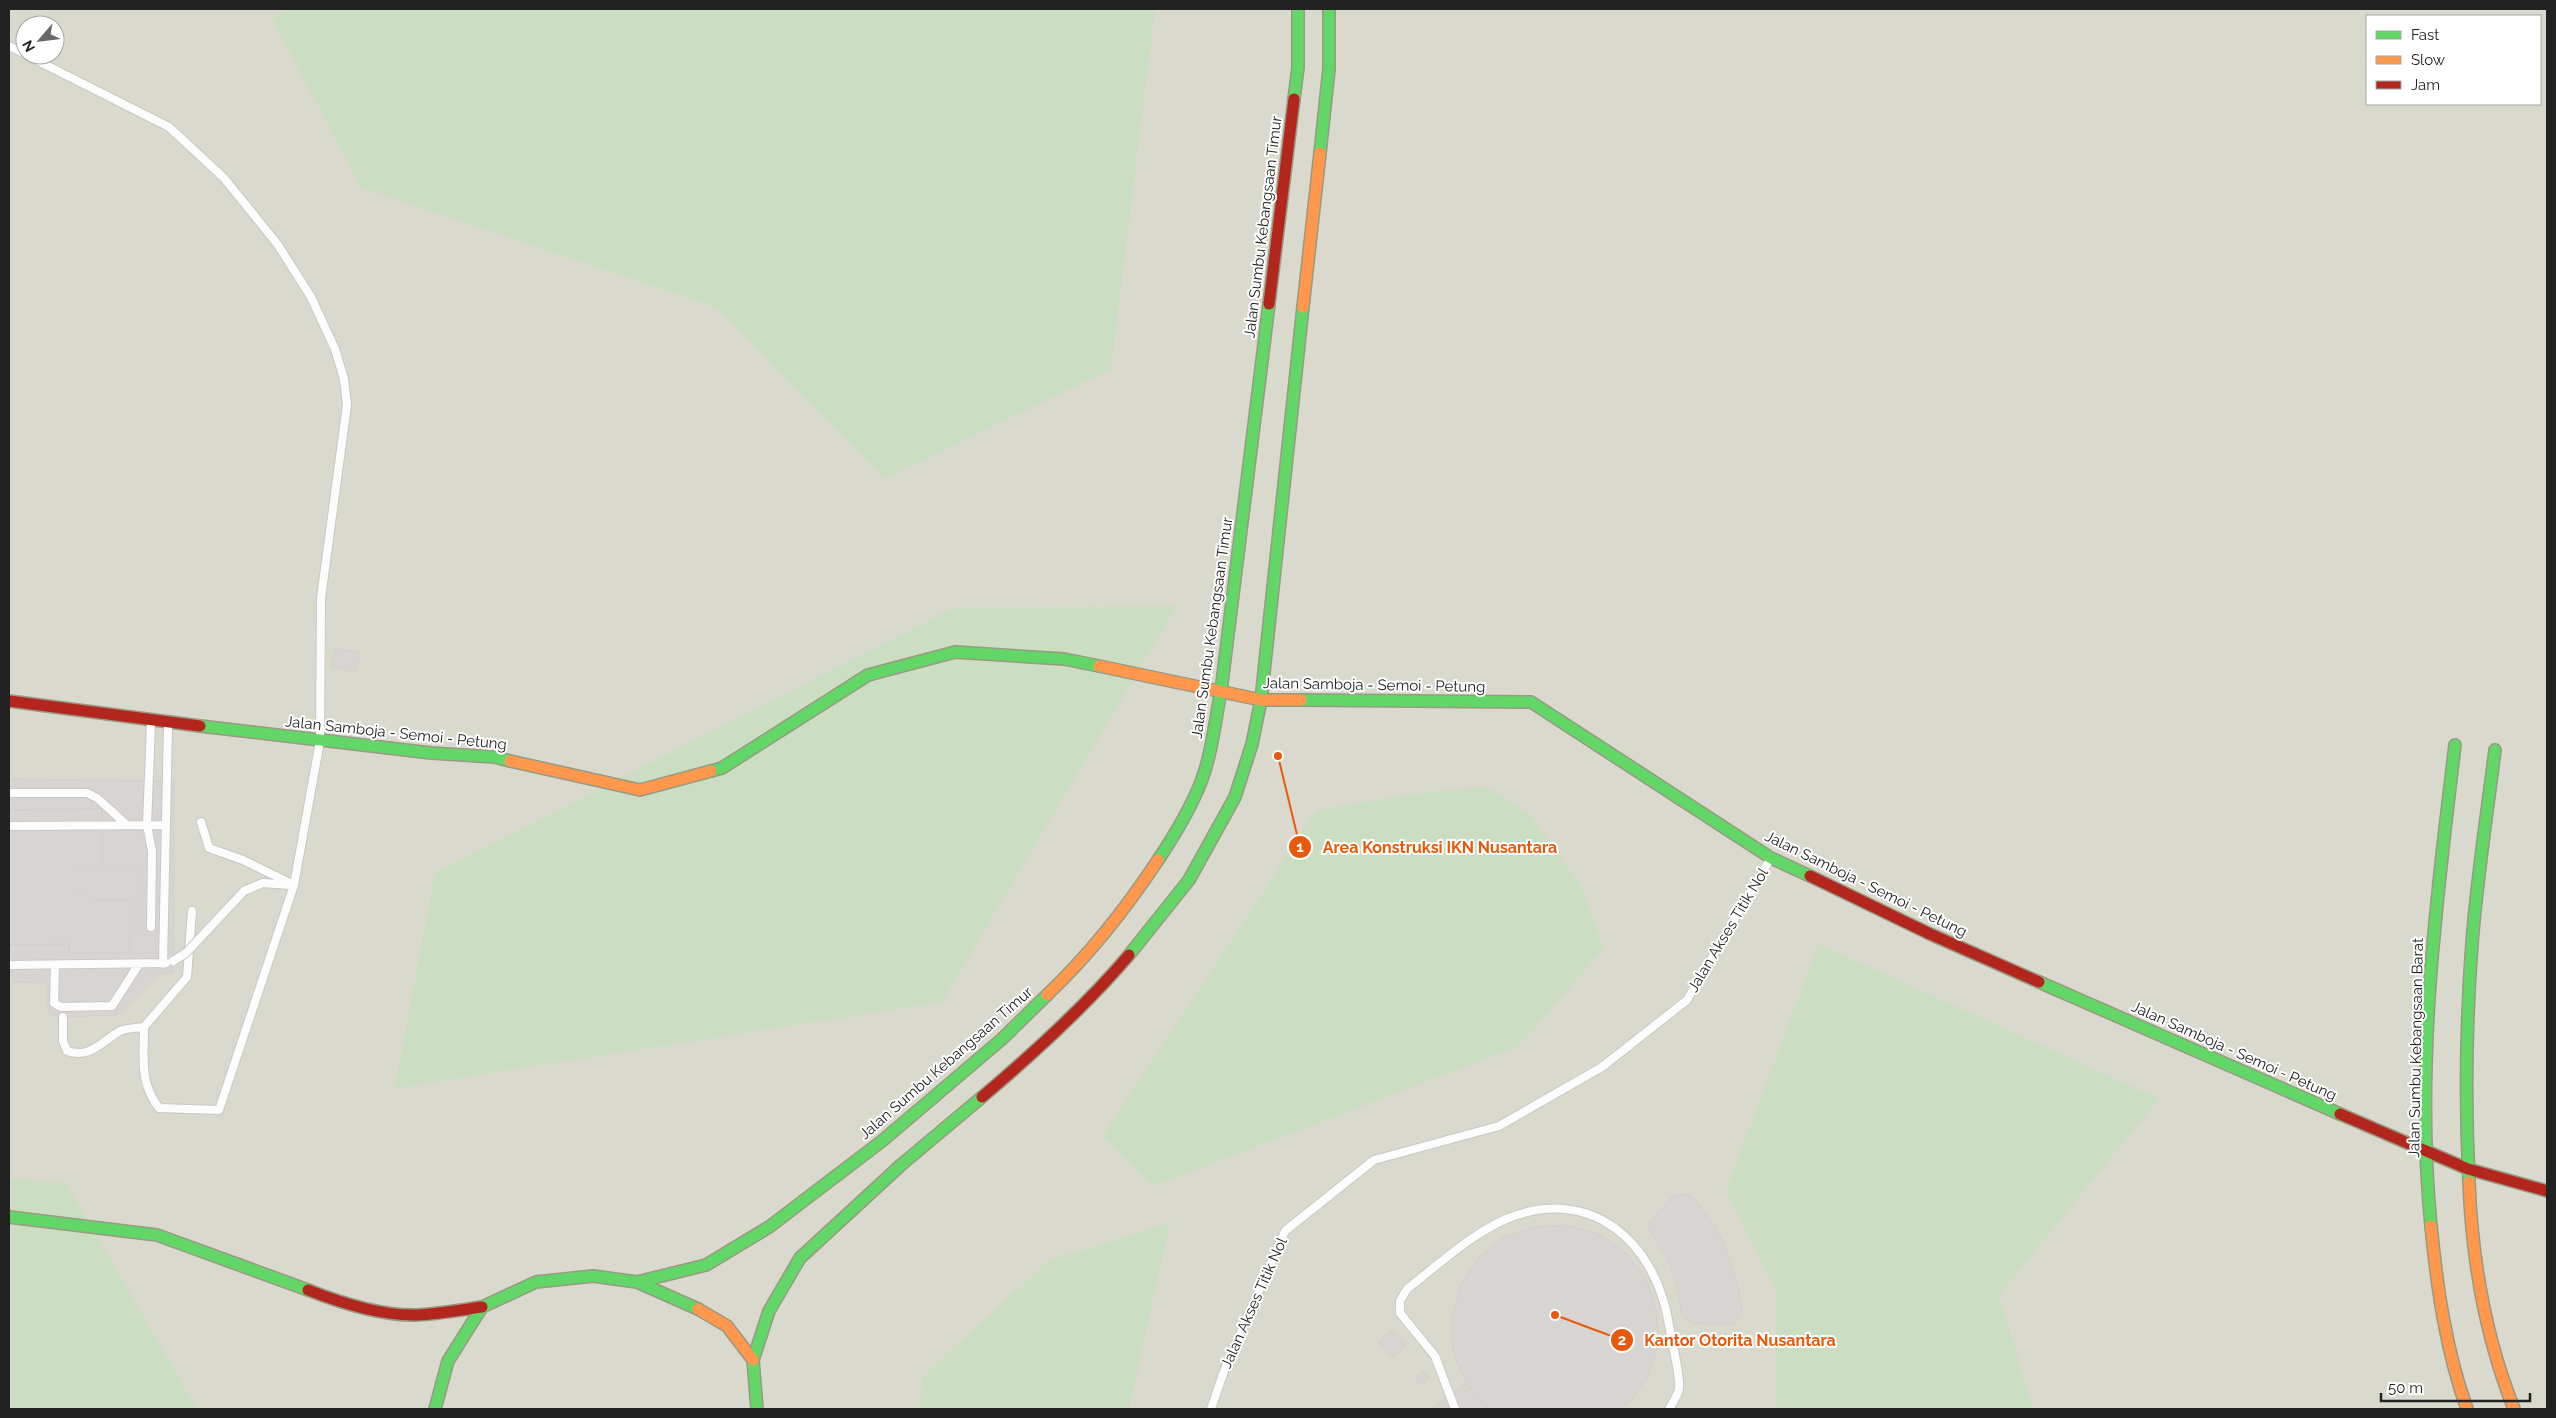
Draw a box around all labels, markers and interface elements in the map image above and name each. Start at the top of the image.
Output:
north arrow [15,15,65,65]
legend [2366,15,2541,105]
text: Fast [2411,26,2439,44]
text: N [19,38,38,55]
text: Slow [2411,51,2445,69]
text: Jam [2411,76,2440,94]
street label: Jalan Sumbu Kebangsaan Timur [1240,114,1286,339]
street label: Jalan Sumbu Kebangsaan Timur [1188,515,1237,740]
street label: Jalan Samboja - Semoi - Petung [1263,674,1485,696]
street label: Jalan Samboja - Semoi - Petung [284,712,508,754]
street label: Jalan Samboja - Semoi - Petung [1762,827,1970,941]
callout: Area Konstruksi IKN Nusantara [1288,832,1567,863]
text: 1 [1296,838,1304,856]
text: Area Konstruksi IKN Nusantara [1323,838,1557,857]
street label: Jalan Akses Titik Nol [1684,864,1773,995]
street label: Jalan Sumbu Kebangsaan Barat [2405,938,2427,1158]
street label: Jalan Sumbu Kebangsaan Timur [856,982,1037,1143]
street label: Jalan Samboja - Semoi - Petung [2129,998,2339,1104]
street label: Jalan Akses Titik Nol [1217,1234,1291,1371]
callout: Kantor Otorita Nusantara [1609,1325,1846,1356]
text: 2 [1618,1331,1626,1349]
text: Kantor Otorita Nusantara [1644,1331,1836,1350]
scale bar [2381,1370,2530,1402]
text: 50 m [2388,1379,2423,1397]

